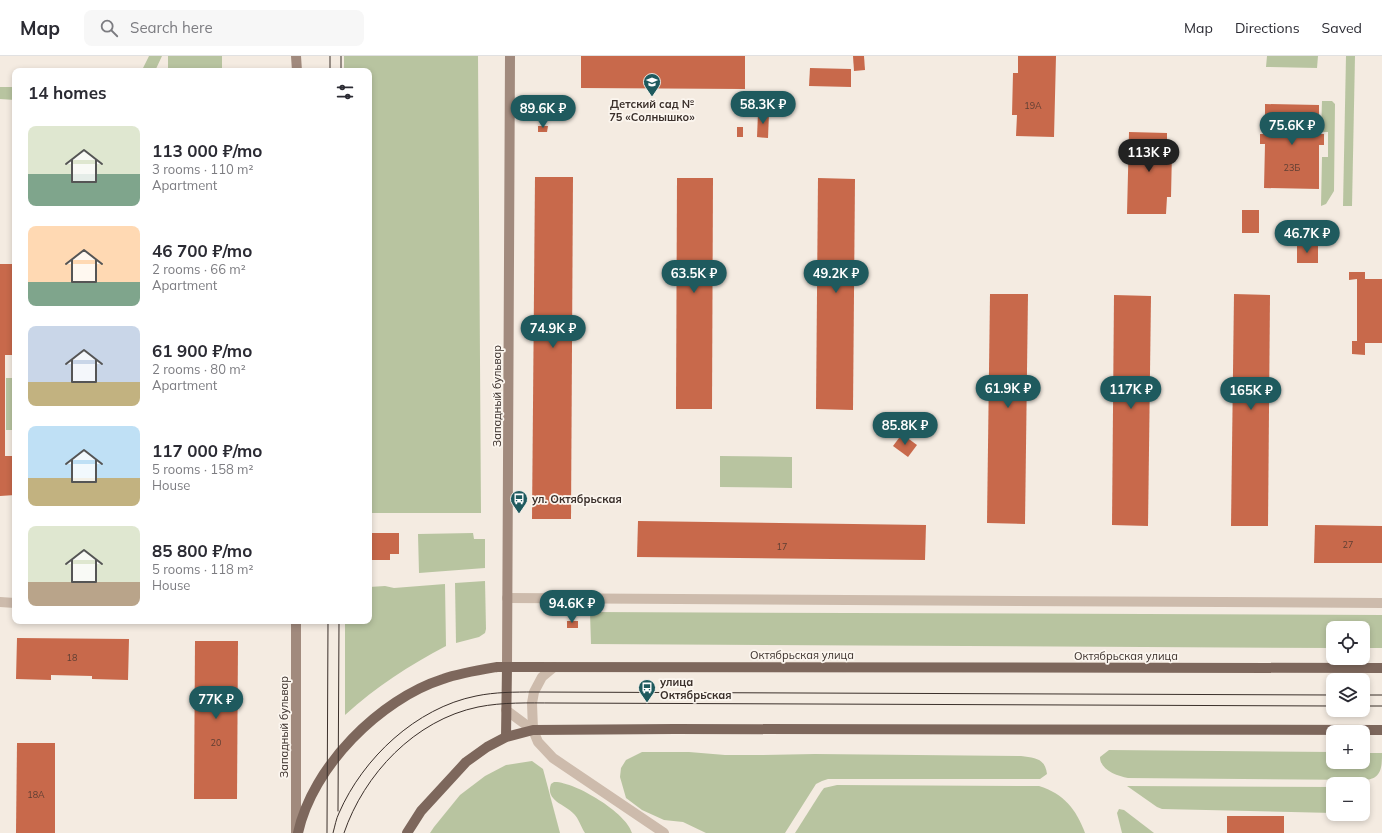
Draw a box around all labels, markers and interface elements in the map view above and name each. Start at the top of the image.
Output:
search box [84,10,364,46]
text: Map [20,16,60,40]
icon: search [98,17,120,39]
text: Search here [130,18,213,37]
text: Map [1184,19,1213,37]
text: Directions [1235,19,1300,37]
text: Saved [1322,19,1362,37]
school or university icon: Детский сад № 75 «Солнышко» [642,72,662,97]
icon: filters [334,81,356,103]
text: 14 homes [28,82,107,103]
pin: 58.3K ₽ [726,91,800,125]
pin: 89.6K ₽ [506,95,580,129]
text: 58.3K ₽ [740,96,786,112]
place label: Детский сад № 75 «Солнышко» [609,97,695,124]
text: 89.6K ₽ [520,100,566,116]
house number: 19А [1024,100,1042,111]
pin: 75.6K ₽ [1255,112,1329,146]
text: 75.6K ₽ [1269,117,1315,133]
pin: 113K ₽ [1116,139,1182,173]
text: 113 000 ₽/mo [152,140,262,161]
icon: home [60,142,108,190]
text: 113K ₽ [1127,144,1171,160]
text: 3 rooms · 110 m² [152,161,253,177]
house number: 23Б [1284,162,1300,173]
text: Apartment [152,177,217,193]
pin: 46.7K ₽ [1270,220,1344,254]
text: 46.7K ₽ [1284,225,1330,241]
text: 46 700 ₽/mo [152,240,252,261]
icon: home [60,242,108,290]
pin: 63.5K ₽ [657,260,731,294]
pin: 49.2K ₽ [799,260,873,294]
text: 2 rooms · 66 m² [152,261,246,277]
text: 63.5K ₽ [671,265,717,281]
text: 49.2K ₽ [813,265,859,281]
text: Apartment [152,277,217,293]
pin: 74.9K ₽ [516,315,590,349]
text: 74.9K ₽ [530,320,576,336]
text: 61 900 ₽/mo [152,340,252,361]
icon: home [60,342,108,390]
street label: Западный бульвар [490,345,504,447]
text: 2 rooms · 80 m² [152,361,246,377]
pin: 61.9K ₽ [971,375,1045,409]
pin: 117K ₽ [1098,376,1164,410]
text: Apartment [152,377,217,393]
pin: 165K ₽ [1218,377,1284,411]
text: 61.9K ₽ [985,380,1031,396]
text: 117K ₽ [1109,381,1153,397]
text: 165K ₽ [1229,382,1273,398]
pin: 85.8K ₽ [868,412,942,446]
text: 85.8K ₽ [882,417,928,433]
text: 117 000 ₽/mo [152,440,262,461]
icon: home [60,442,108,490]
text: 5 rooms · 158 m² [152,461,253,477]
text: House [152,477,190,493]
bus stop icon: ул. Октябрьская [509,489,529,514]
place label: ул. Октябрьская [532,492,622,506]
house number: 27 [1343,539,1353,550]
text: 85 800 ₽/mo [152,540,252,561]
house number: 17 [777,541,787,552]
icon: home [60,542,108,590]
text: 5 rooms · 118 m² [152,561,253,577]
text: House [152,577,190,593]
pin: 94.6K ₽ [535,590,609,624]
text: 94.6K ₽ [549,595,595,611]
map controls [1326,621,1370,821]
button: locate [1326,621,1370,665]
street label: Октябрьская улица [750,648,854,662]
street label: Октябрьская улица [1074,649,1178,663]
house number: 18 [67,652,77,663]
button: layers [1326,673,1370,717]
place label: улица Октябрьская [660,675,732,702]
street label: Западный бульвар [277,676,291,778]
bus stop icon: улица Октябрьская [637,678,657,703]
pin: 77K ₽ [188,686,244,720]
text: 77K ₽ [198,691,234,707]
button: + [1326,725,1370,769]
house number: 20 [211,737,221,748]
button: − [1326,777,1370,821]
house number: 18А [27,789,45,800]

